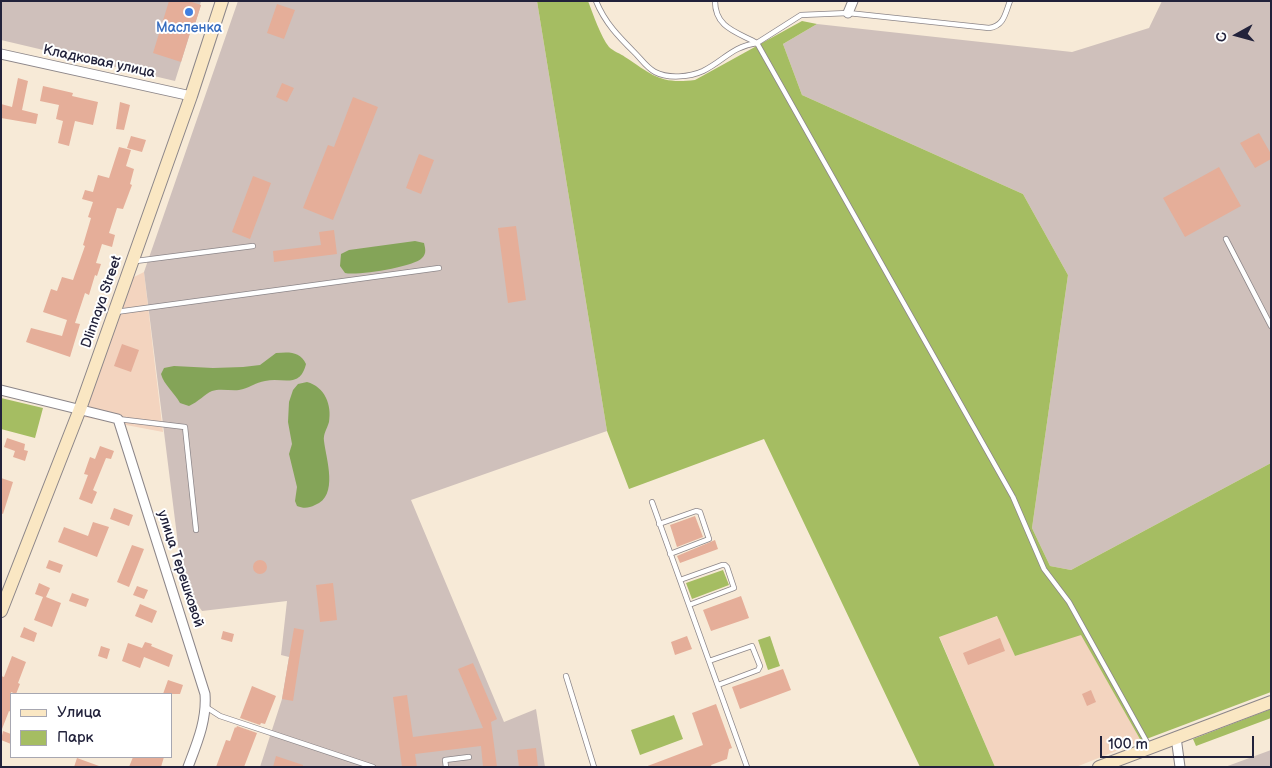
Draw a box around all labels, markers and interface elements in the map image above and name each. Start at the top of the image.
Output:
marker: Масленка [183,6,195,18]
north arrow [1212,10,1262,60]
place label: Масленка [156,20,222,36]
text: С [1213,31,1231,43]
street label: Кладковая улица [41,42,157,82]
street label: Dlinnaya Street [78,254,126,350]
street label: улица Терешковой [153,508,207,630]
legend [10,693,172,758]
text: Улица [57,703,101,722]
scale bar [1102,726,1256,758]
text: Парк [57,728,94,747]
text: 100 m [1108,735,1148,754]

